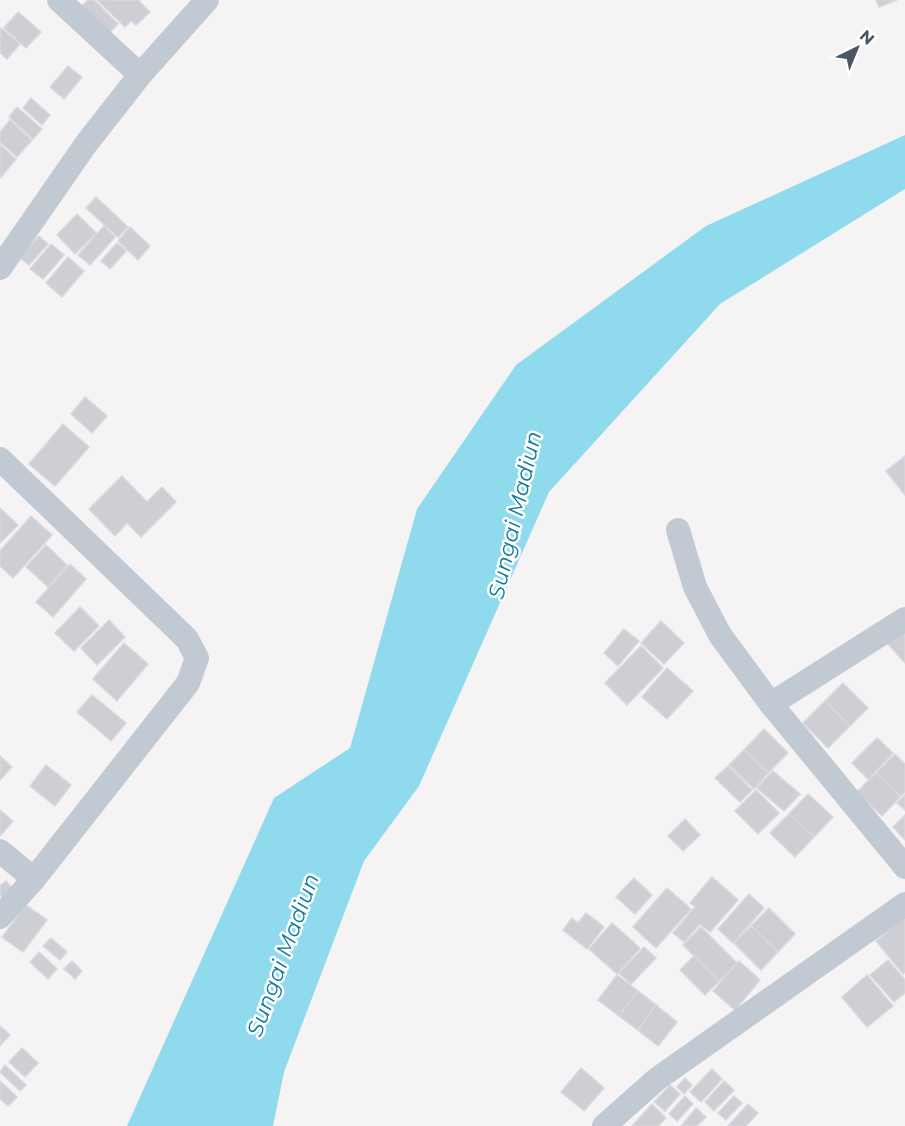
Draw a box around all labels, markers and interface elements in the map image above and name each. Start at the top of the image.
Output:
north arrow [827,18,887,78]
text: N [856,26,878,49]
water label: Sungai Madiun [483,429,547,601]
water label: Sungai Madiun [241,870,325,1040]

